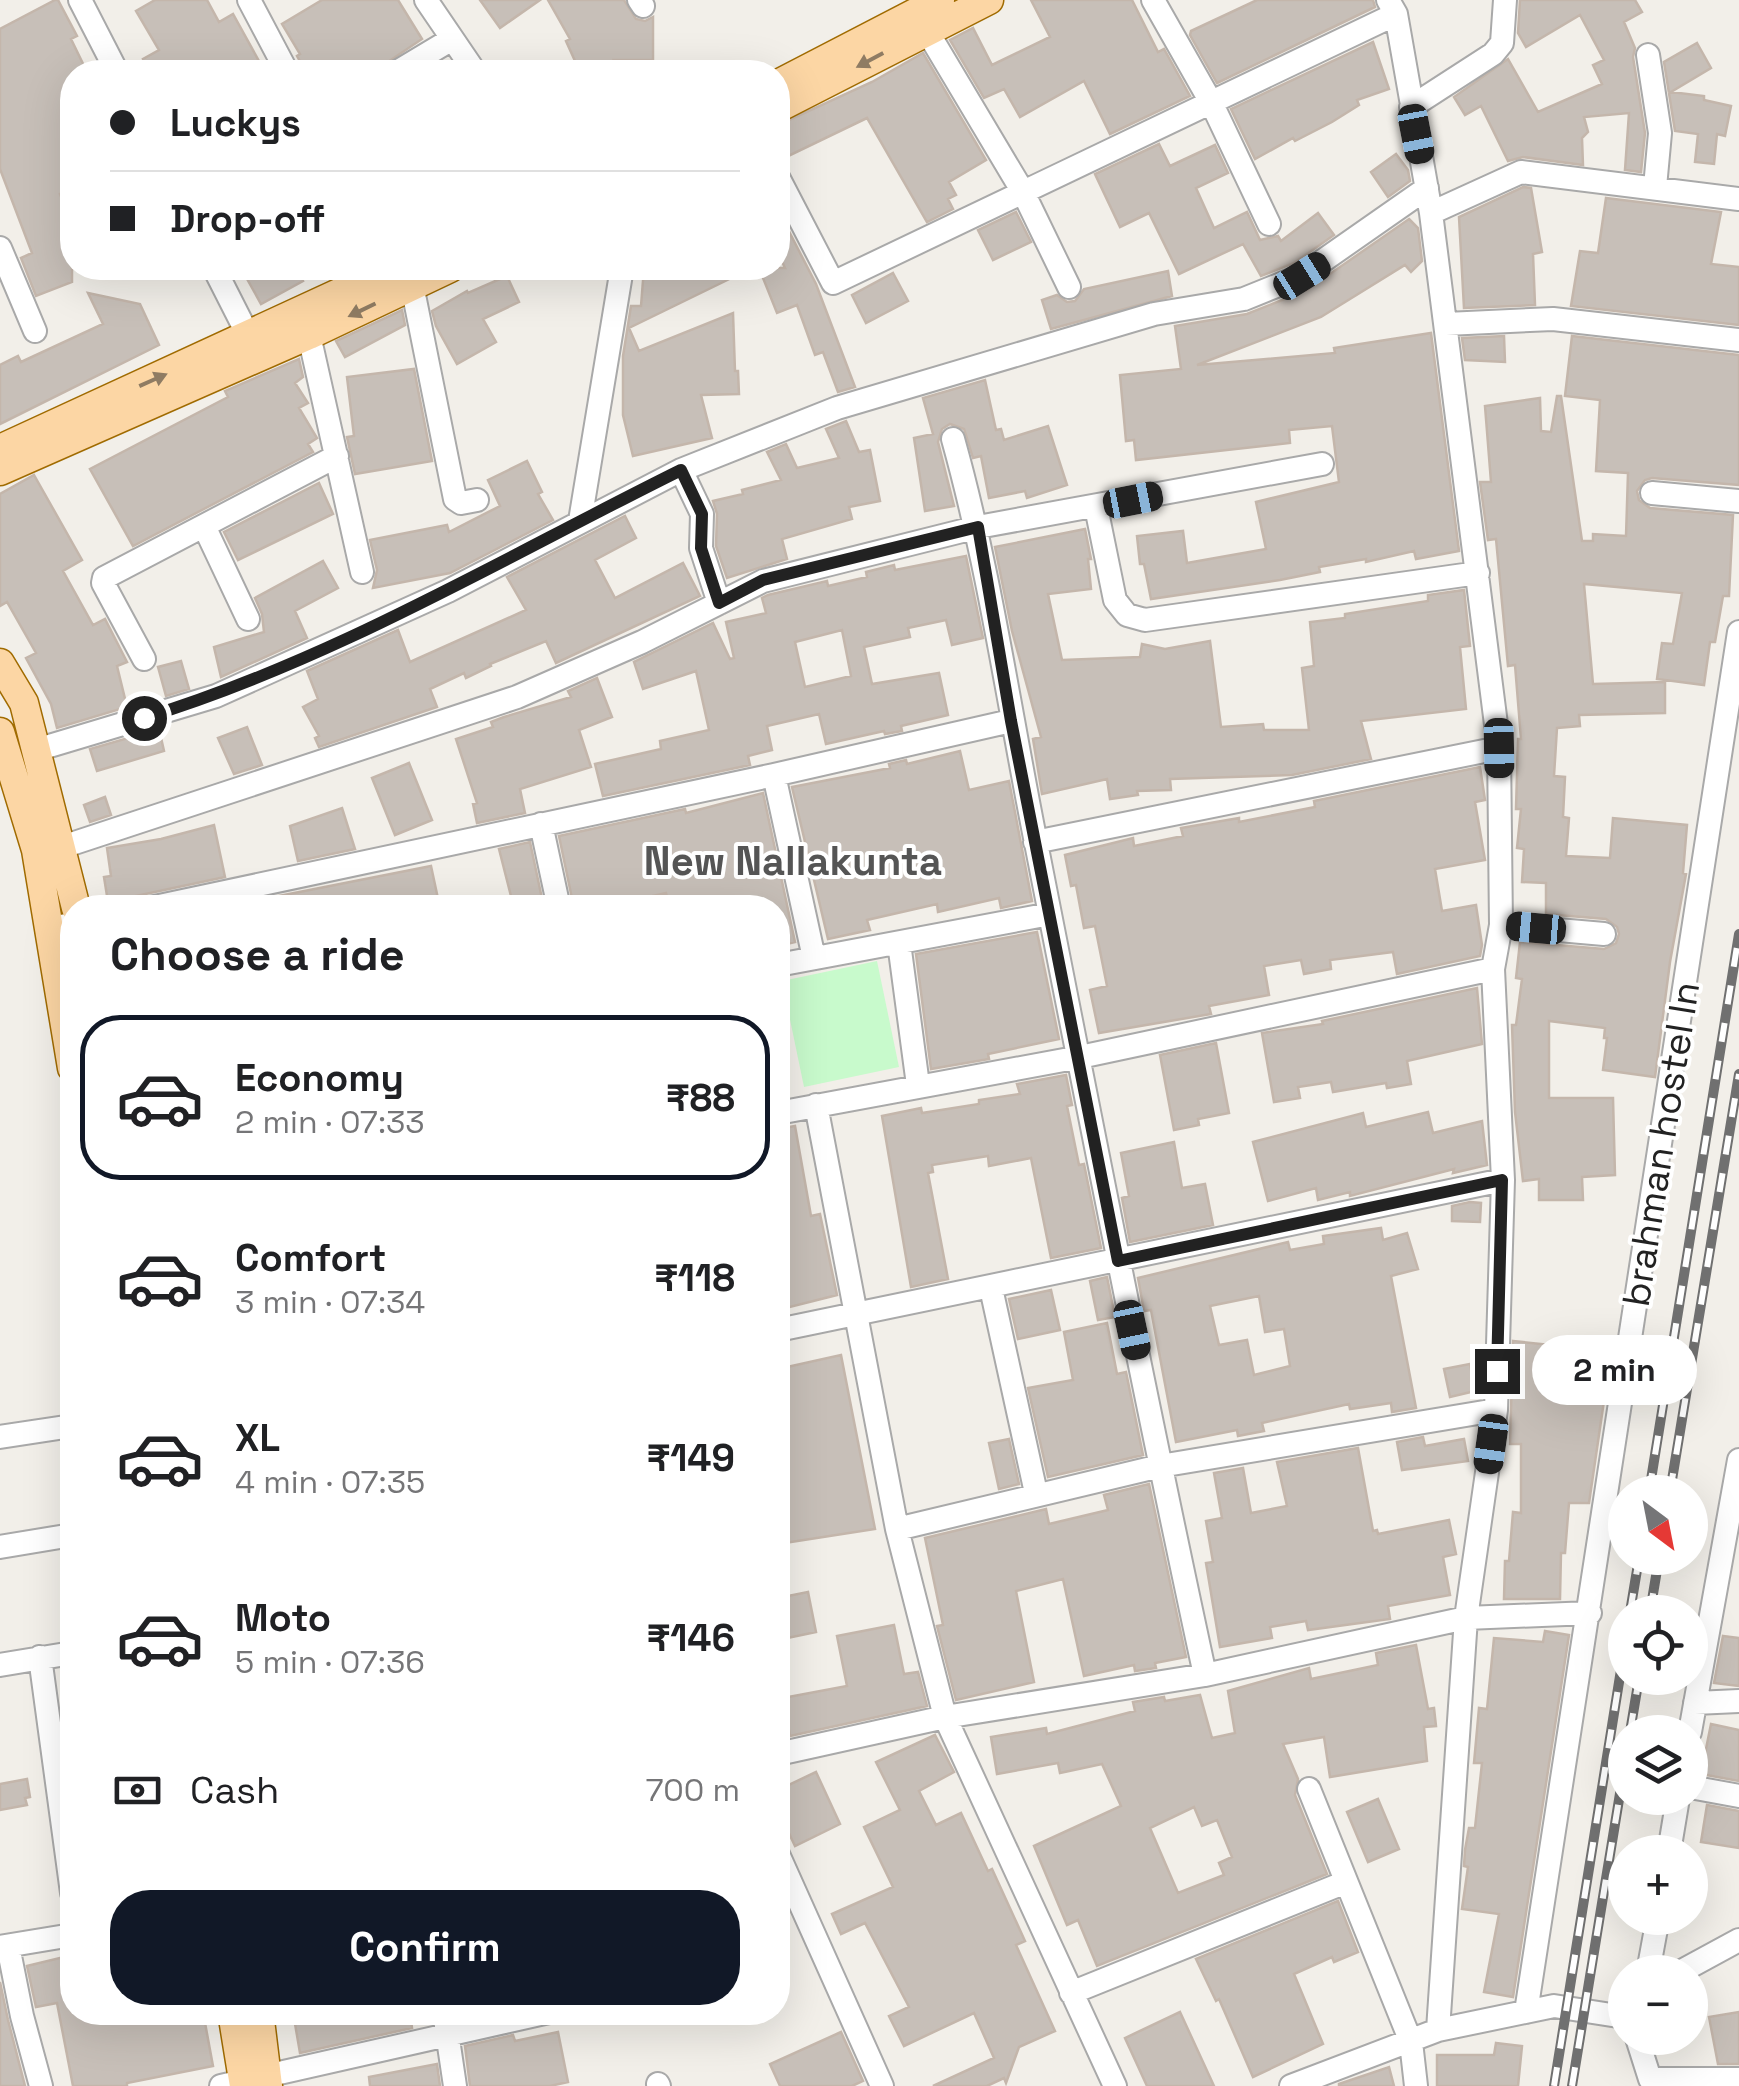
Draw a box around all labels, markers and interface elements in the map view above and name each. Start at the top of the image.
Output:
one-way arrow [856,51,885,68]
text: Luckys [170,99,301,147]
car [1396,102,1436,166]
text: Drop-off [170,195,325,243]
car [1269,247,1335,305]
one-way arrow [347,301,376,318]
one-way arrow [138,372,168,388]
car [1101,480,1165,520]
route start [122,696,167,741]
car [1483,718,1515,778]
district label: New Nallakunta [644,836,942,887]
car [1505,910,1567,946]
text: Choose a ride [110,926,405,983]
street label: brahman hostel ln [1612,978,1710,1310]
icon: car [115,1053,205,1143]
text: Economy [235,1054,404,1102]
text: ₹88 [666,1074,735,1122]
text: 2 min · 07:33 [235,1102,425,1142]
icon: car [115,1233,205,1323]
text: Comfort [235,1234,386,1282]
text: ₹118 [654,1254,735,1302]
text: 3 min · 07:34 [235,1282,425,1322]
car [1111,1298,1153,1362]
callout: 2 min [1532,1336,1697,1406]
route end [1475,1349,1520,1394]
text: 2 min [1573,1350,1656,1390]
car [1472,1412,1510,1476]
icon: car [115,1413,205,1503]
text: XL [235,1414,280,1462]
text: ₹149 [647,1434,735,1482]
text: 4 min · 07:35 [235,1462,425,1502]
north arrow [1608,1475,1708,1575]
map controls [1608,1475,1708,2055]
icon: car [115,1593,205,1683]
text: Moto [235,1594,331,1642]
button: locate [1608,1595,1708,1695]
text: ₹146 [647,1614,735,1662]
text: 5 min · 07:36 [235,1642,425,1682]
button: layers [1608,1715,1708,1815]
icon: cash [110,1763,165,1818]
text: Cash [190,1766,279,1814]
text: 700 m [645,1770,740,1810]
button: + [1608,1835,1708,1935]
button: Confirm [110,1890,740,2005]
button: − [1608,1955,1708,2055]

